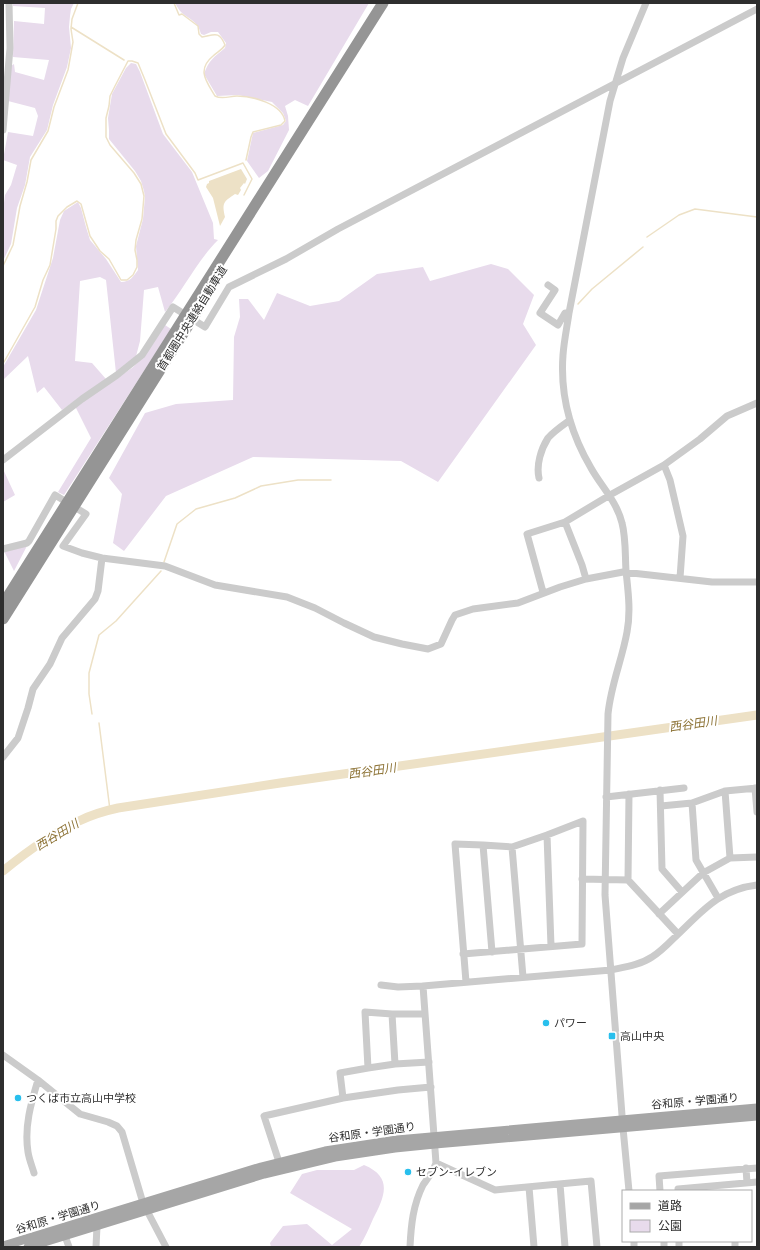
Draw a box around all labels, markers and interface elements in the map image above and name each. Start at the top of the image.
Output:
street label: 首都圏中央連絡自動車道 [154,263,230,373]
water label: 西谷田川 [668,712,720,734]
water label: 西谷田川 [347,759,399,781]
water label: 西谷田川 [32,815,83,853]
place label: パワー [554,1016,587,1030]
marker: パワー [541,1018,551,1028]
place label: 高山中央 [620,1029,665,1043]
marker: 高山中央 [607,1031,617,1041]
street label: 谷和原・学園通り [651,1090,739,1112]
place label: つくば市立高山中学校 [26,1091,136,1105]
marker: つくば市立高山中学校 [13,1093,23,1103]
street label: 谷和原・学園通り [327,1119,417,1145]
place label: セブン-イレブン [416,1165,497,1179]
marker: セブン-イレブン [403,1167,413,1177]
legend [622,1190,752,1242]
street label: 谷和原・学園通り [14,1197,102,1237]
text: 道路 [658,1198,682,1213]
text: 公園 [658,1218,682,1233]

